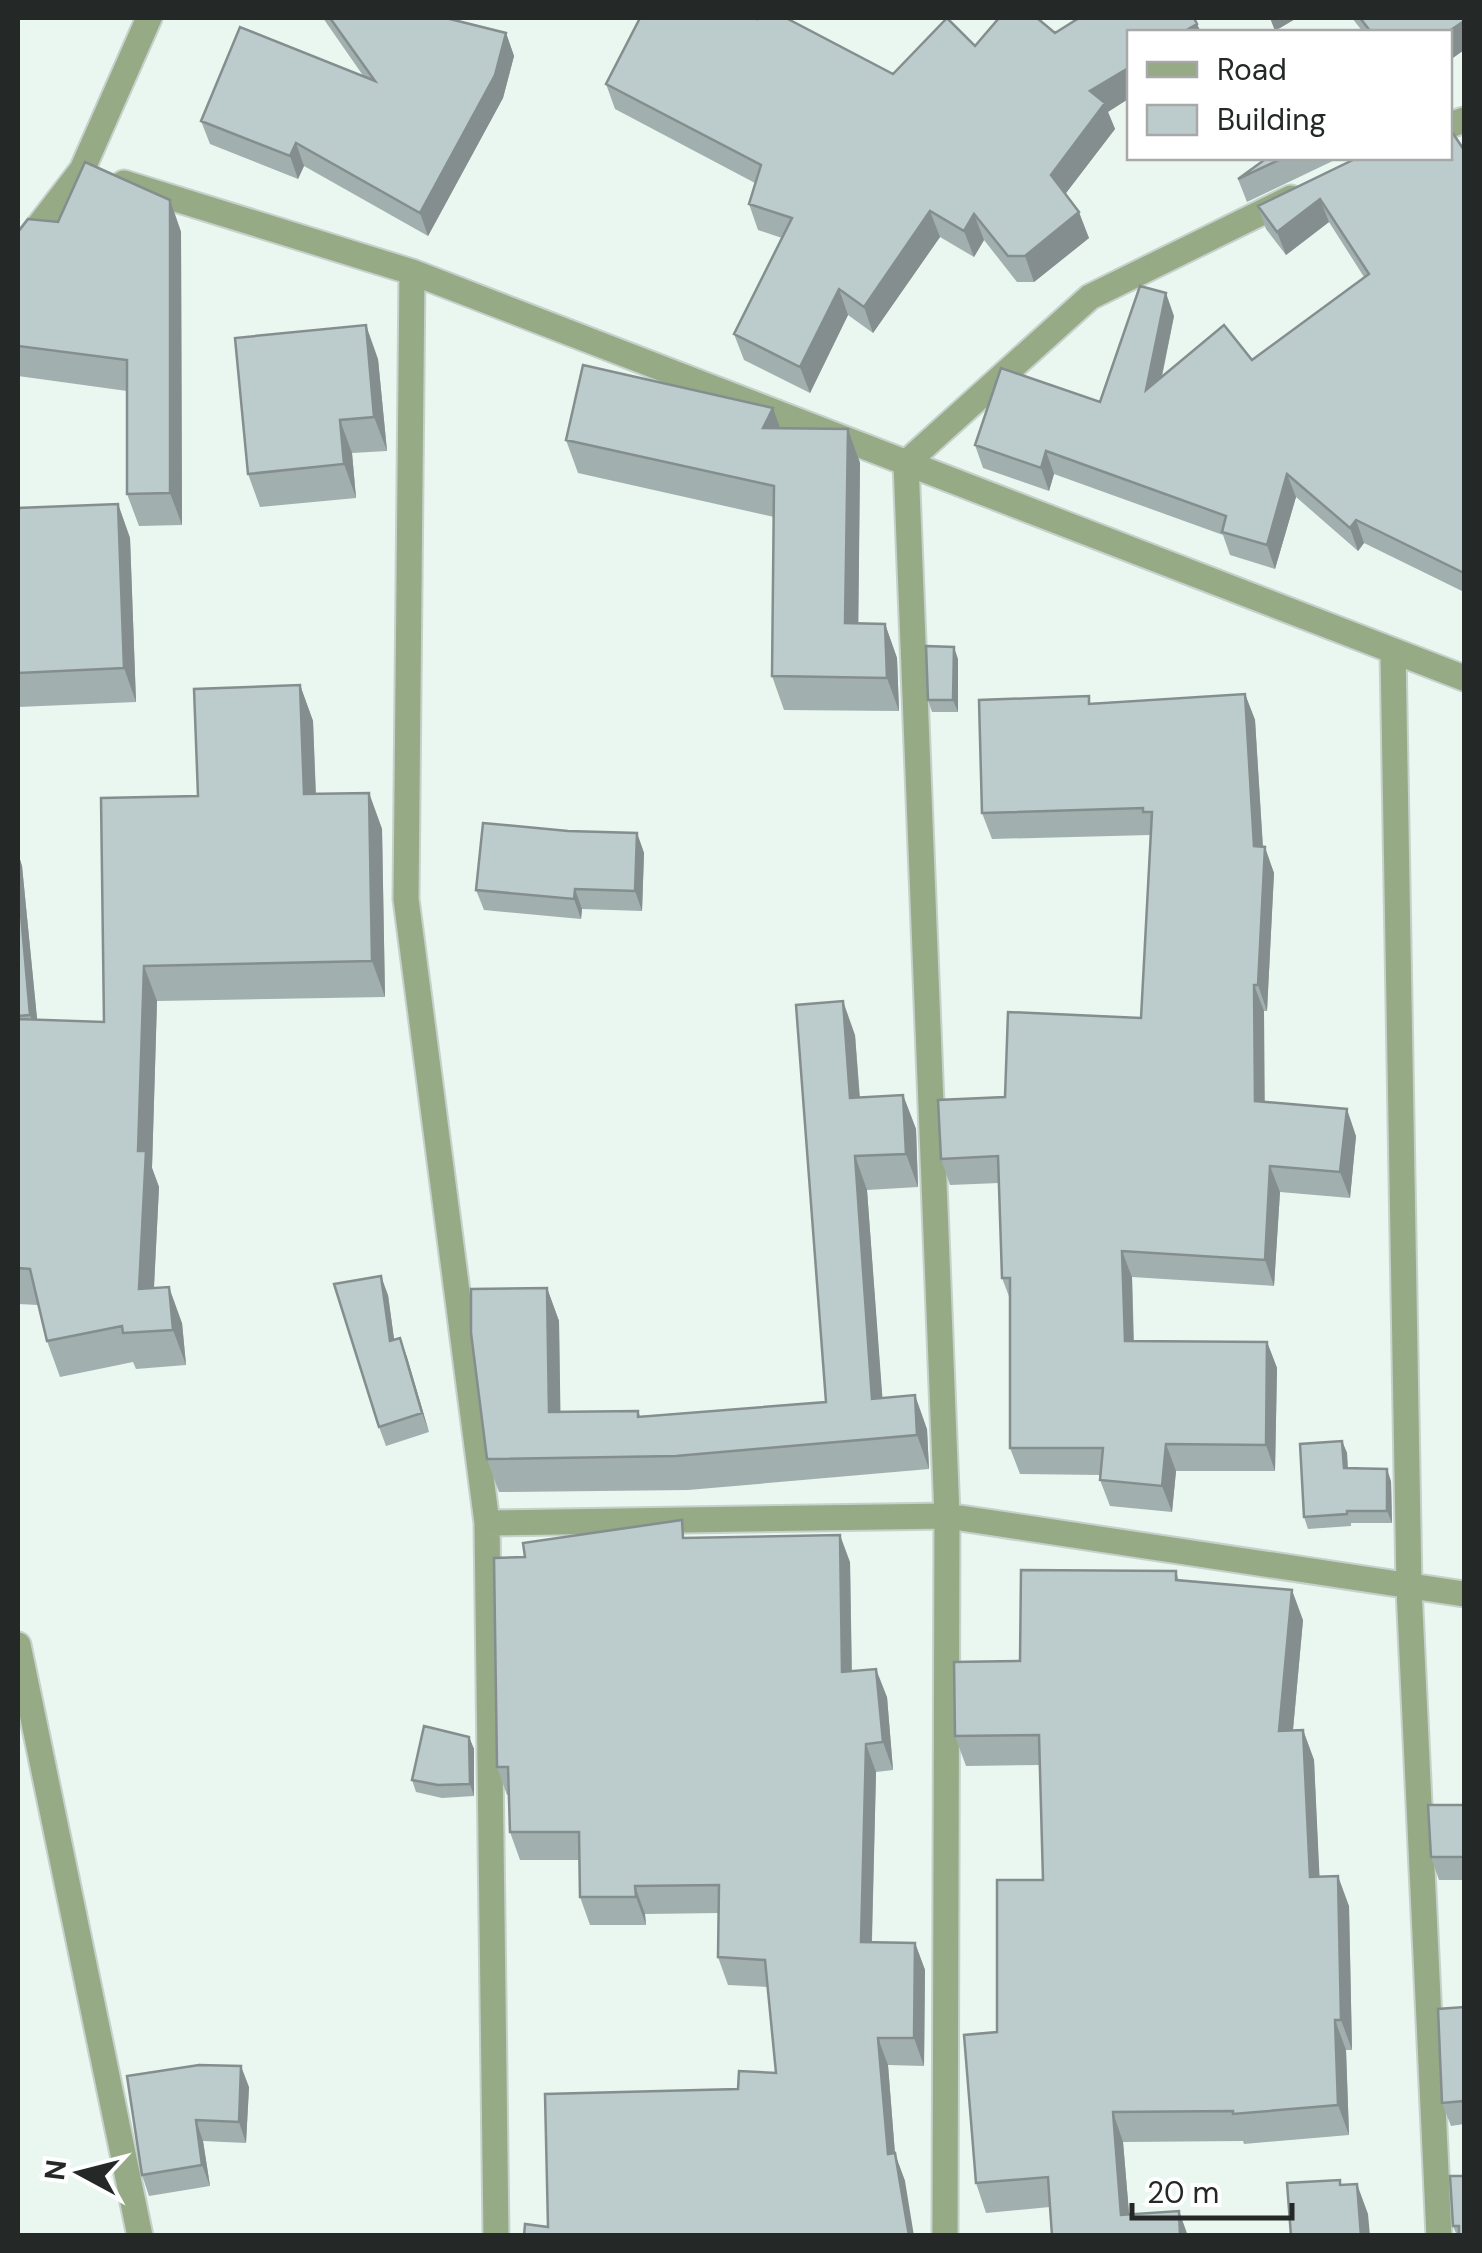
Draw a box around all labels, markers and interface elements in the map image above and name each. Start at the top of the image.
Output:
legend [1127,30,1452,160]
text: Road [1217,50,1287,89]
text: Building [1217,100,1326,139]
north arrow [30,2123,130,2223]
text: N [36,2158,75,2182]
scale bar [1132,2158,1292,2220]
text: 20 m [1147,2173,1219,2212]

